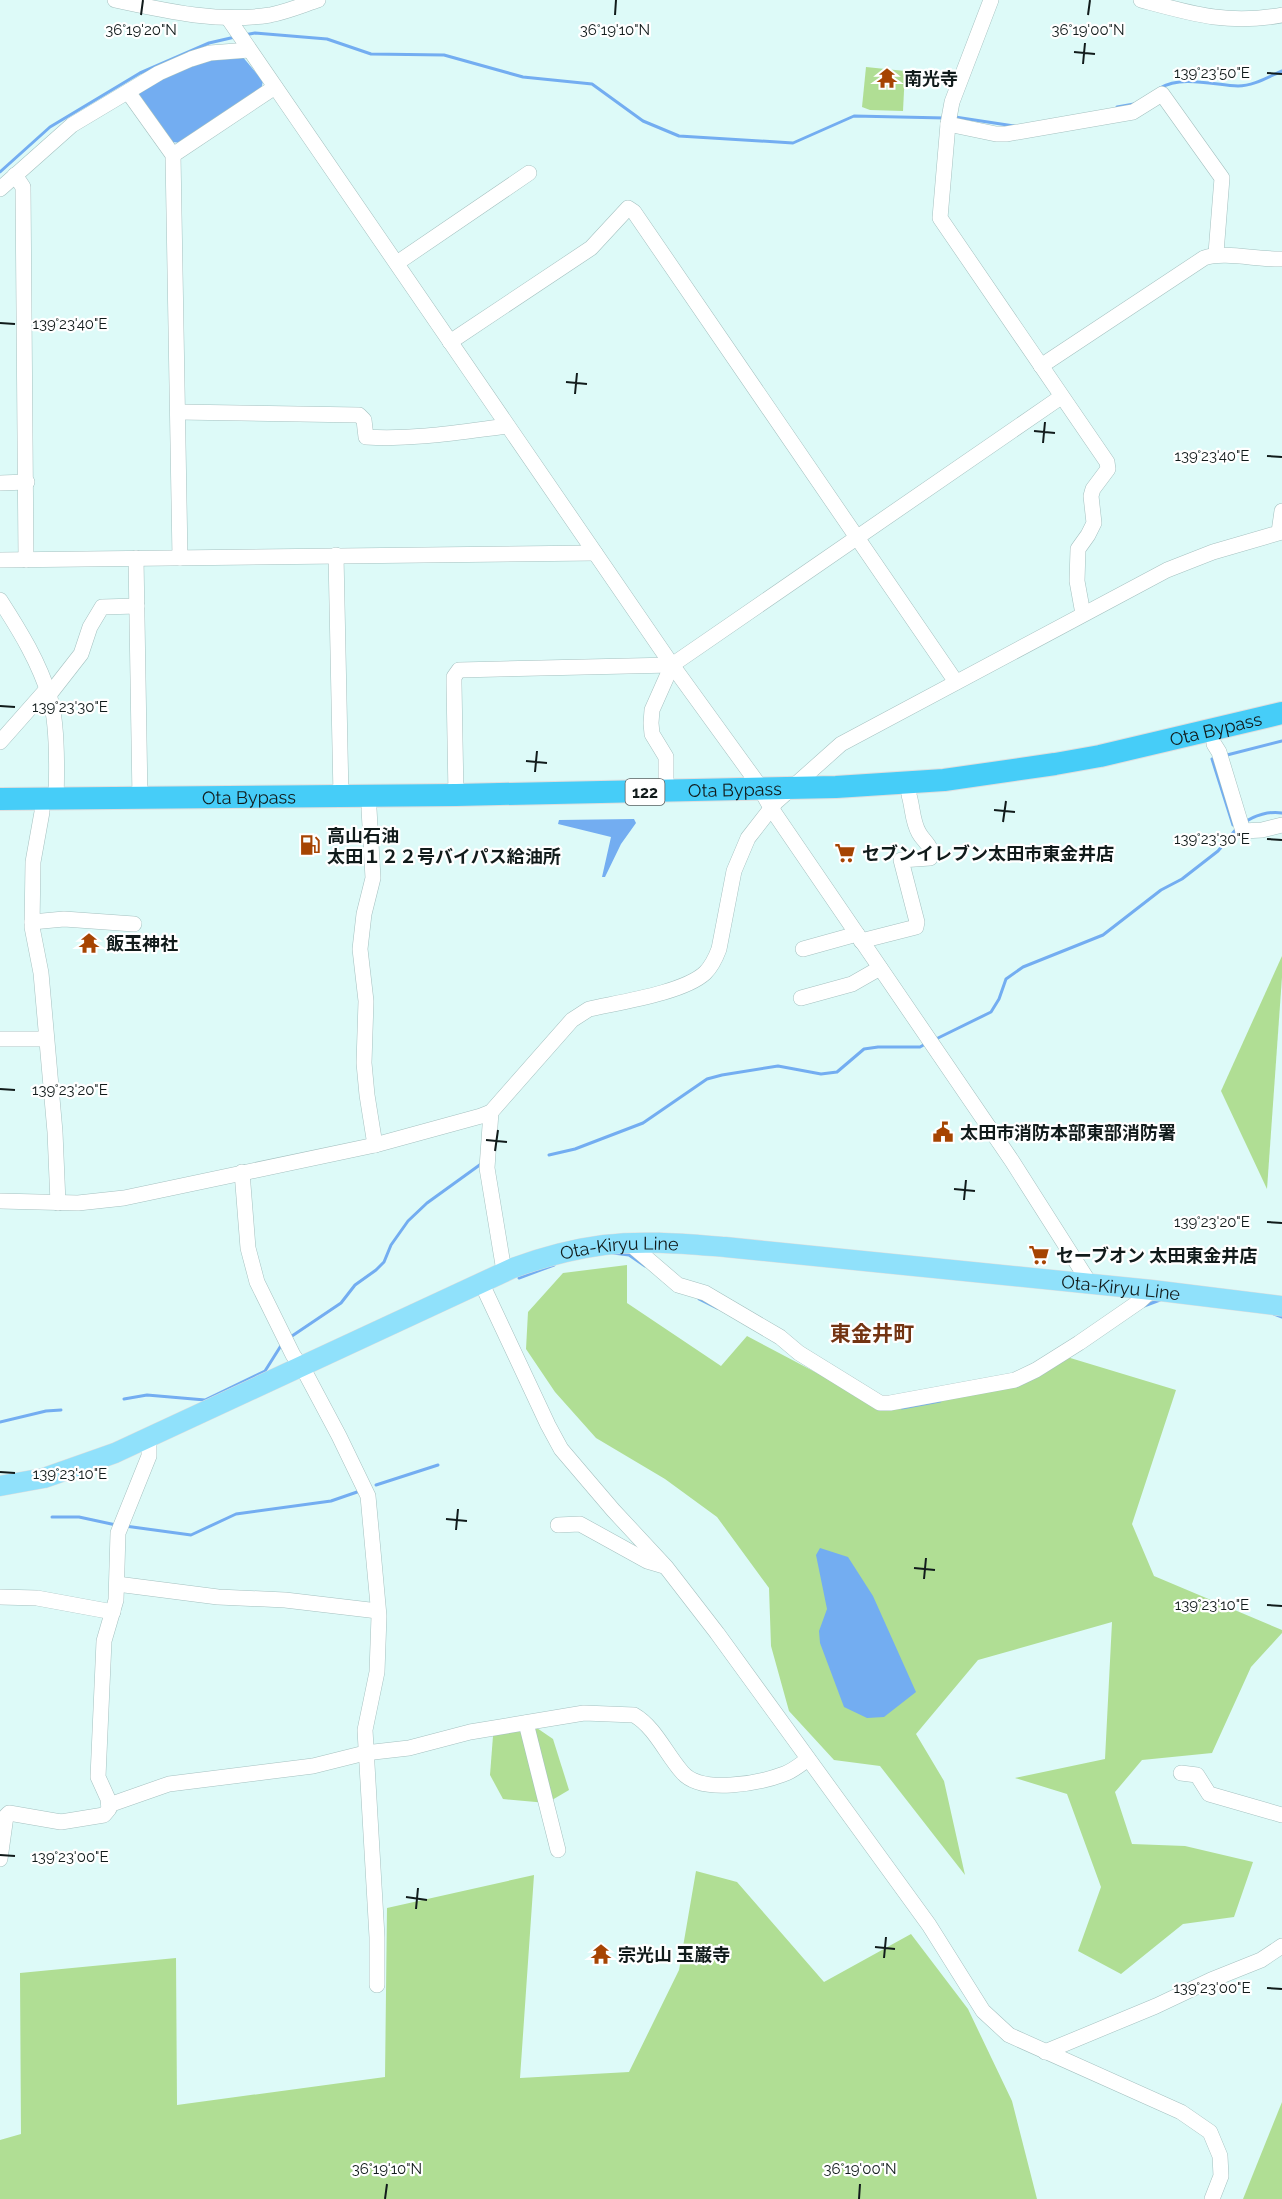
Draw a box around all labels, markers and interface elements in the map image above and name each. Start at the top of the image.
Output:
text: 36°19'20"N [105,21,177,39]
text: 36°19'10"N [580,21,650,39]
text: 36°19'00"N [1051,21,1125,39]
text: 139°23'50"E [1174,64,1250,82]
temple icon: 南光寺 [875,66,899,90]
place label: 南光寺 [904,68,958,89]
text: 139°23'40"E [32,315,108,333]
text: 139°23'40"E [1174,447,1250,465]
text: 139°23'30"E [32,698,108,716]
street label: Ota Bypass [1168,708,1264,750]
street label: Ota Bypass [688,778,782,801]
road number: 122 [626,779,664,805]
street label: Ota Bypass [202,786,296,808]
place label: 高山石油 太田１２２号バイパス給油所 [327,825,561,867]
text: 139°23'30"E [1174,830,1250,848]
fuel station icon: 高山石油 太田１２２号バイパス給油所 [298,833,322,857]
supermarket icon: セブンイレブン太田市東金井店 [833,841,857,865]
place label: セブンイレブン太田市東金井店 [862,843,1114,864]
temple icon: 飯玉神社 [77,931,101,955]
place label: 飯玉神社 [106,933,178,954]
text: 139°23'20"E [32,1081,108,1099]
public building icon: 太田市消防本部東部消防署 [931,1120,955,1144]
place label: 太田市消防本部東部消防署 [960,1122,1176,1143]
text: 139°23'20"E [1174,1213,1250,1231]
street label: Ota-Kiryu Line [558,1232,680,1264]
supermarket icon: セーブオン 太田東金井店 [1027,1243,1051,1267]
place label: セーブオン 太田東金井店 [1056,1245,1257,1266]
street label: Ota-Kiryu Line [1060,1270,1182,1304]
district label: 東金井町 [830,1321,914,1346]
text: 139°23'10"E [33,1465,107,1483]
text: 139°23'10"E [1175,1596,1249,1614]
text: 139°23'00"E [31,1848,109,1866]
temple icon: 宗光山 玉巌寺 [589,1942,613,1966]
place label: 宗光山 玉巌寺 [618,1944,730,1965]
text: 139°23'00"E [1173,1979,1251,1997]
text: 36°19'10"N [352,2160,422,2178]
text: 36°19'00"N [823,2160,897,2178]

